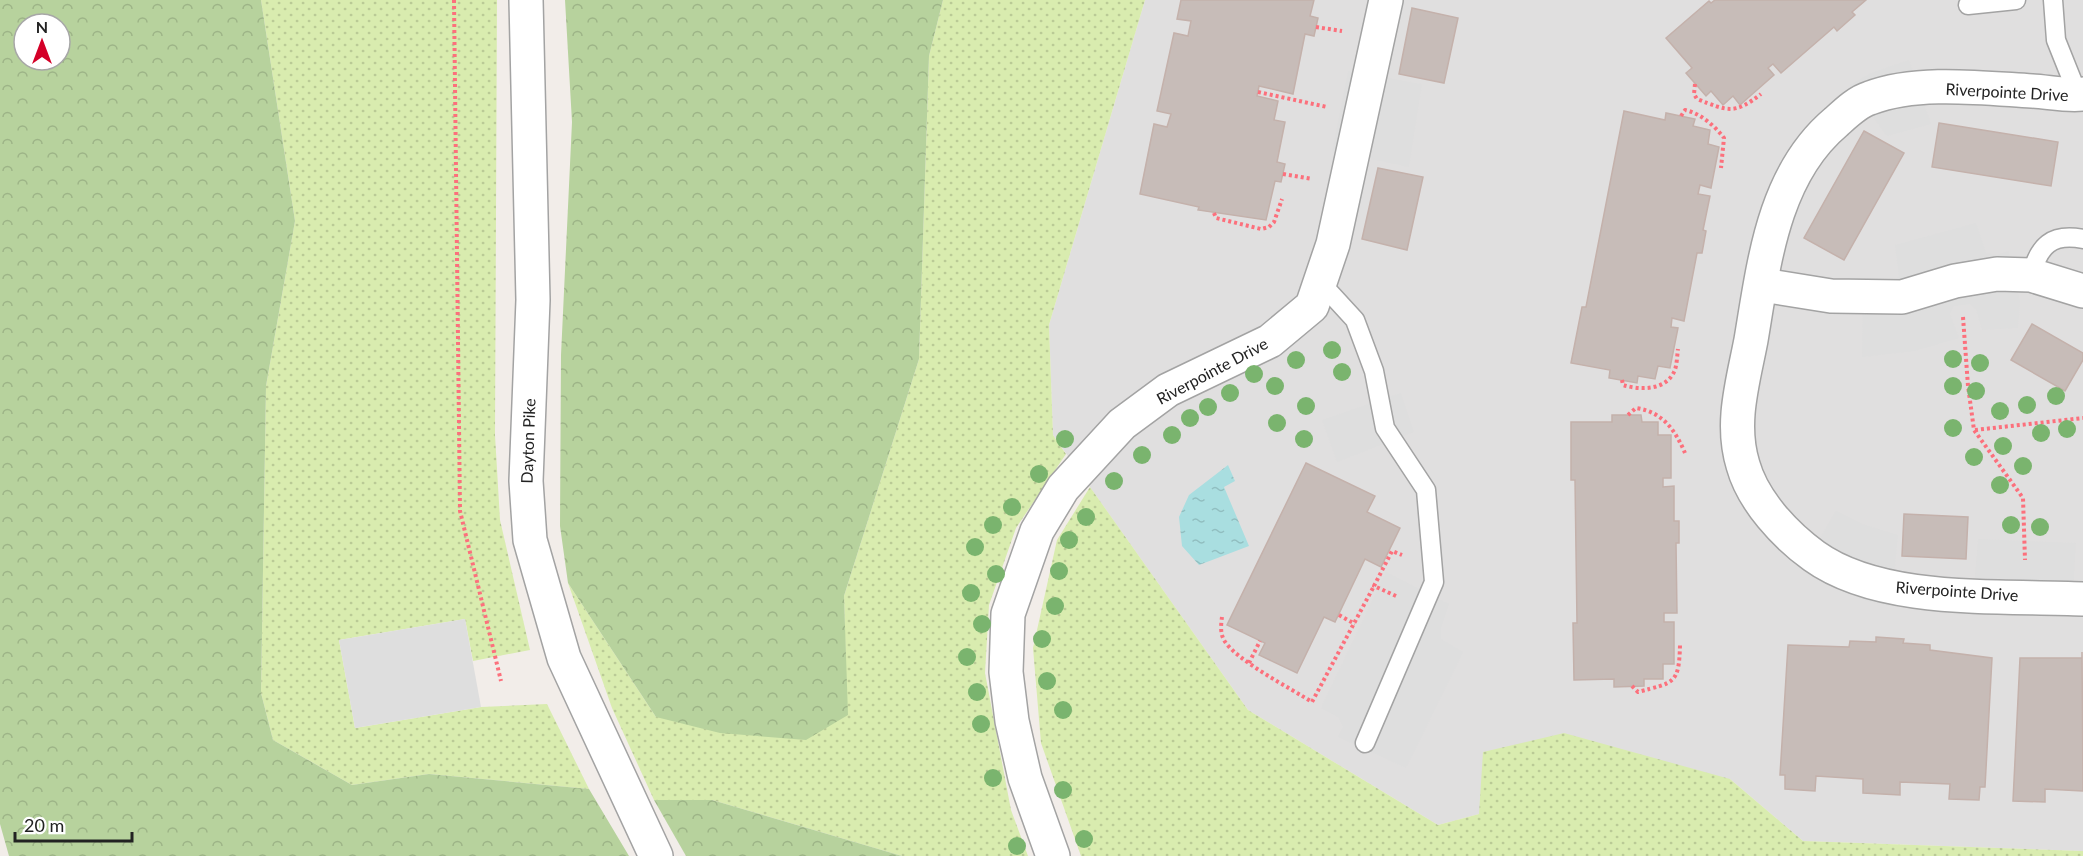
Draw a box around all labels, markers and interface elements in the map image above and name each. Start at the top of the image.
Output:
north arrow [12,12,72,72]
text: N [36,17,48,36]
street label: Riverpointe Drive [1945,79,2069,104]
street label: Riverpointe Drive [1153,333,1271,408]
street label: Dayton Pike [517,398,538,484]
street label: Riverpointe Drive [1895,577,2019,604]
scale bar [15,805,132,843]
text: 20 m [24,814,64,836]

